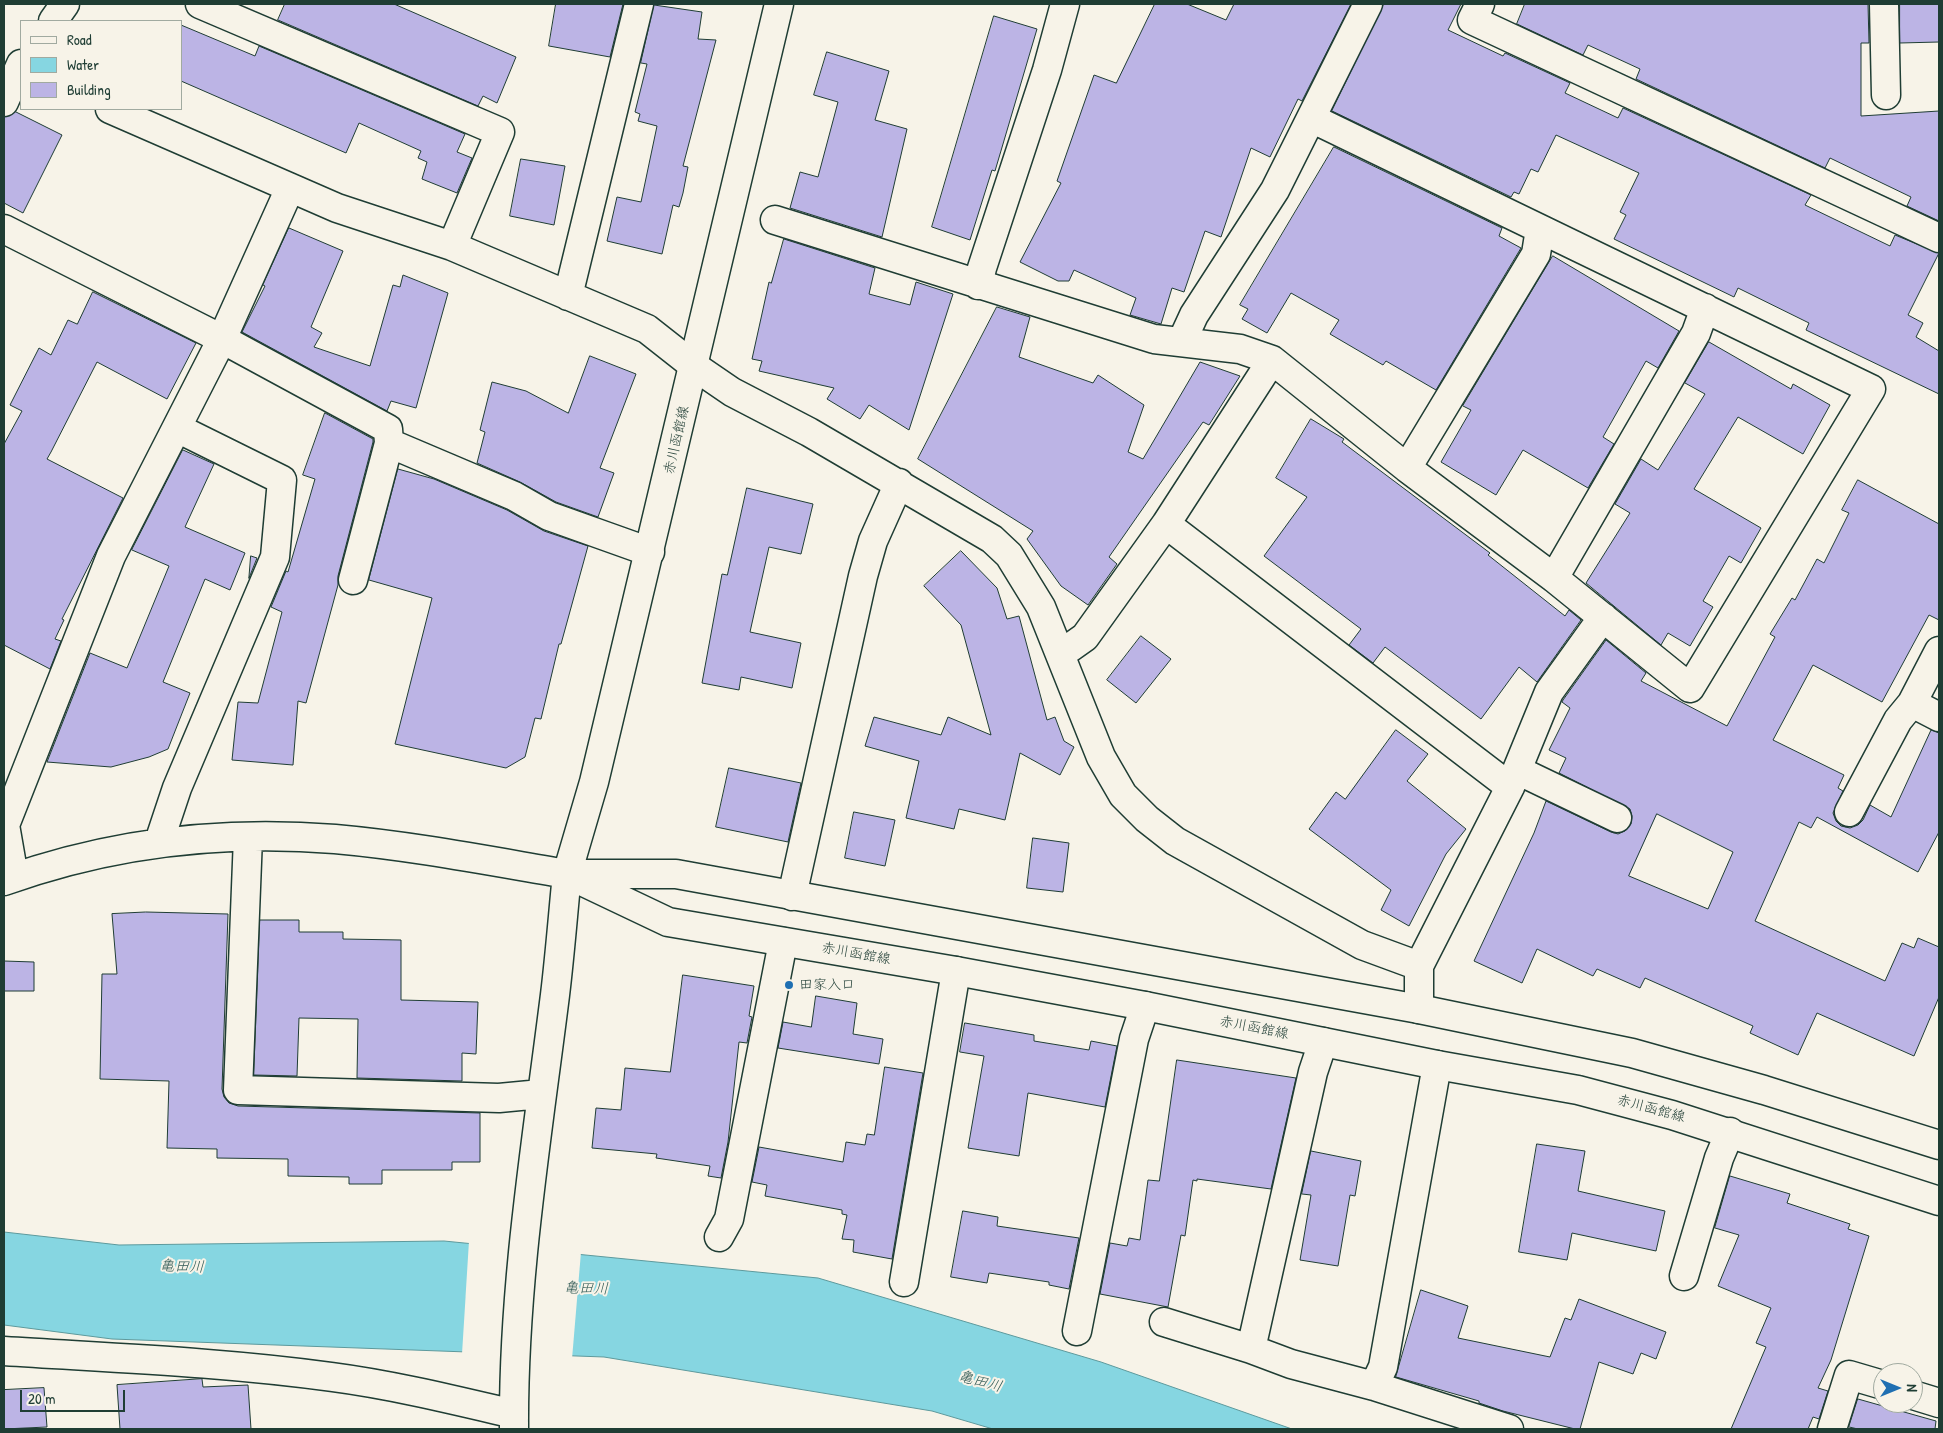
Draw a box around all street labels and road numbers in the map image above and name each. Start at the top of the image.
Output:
street label: 赤川函館線 [661,404,693,476]
street label: 赤川函館線 [820,940,892,968]
street label: 赤川函館線 [1218,1013,1290,1043]
street label: 赤川函館線 [1615,1092,1687,1126]

